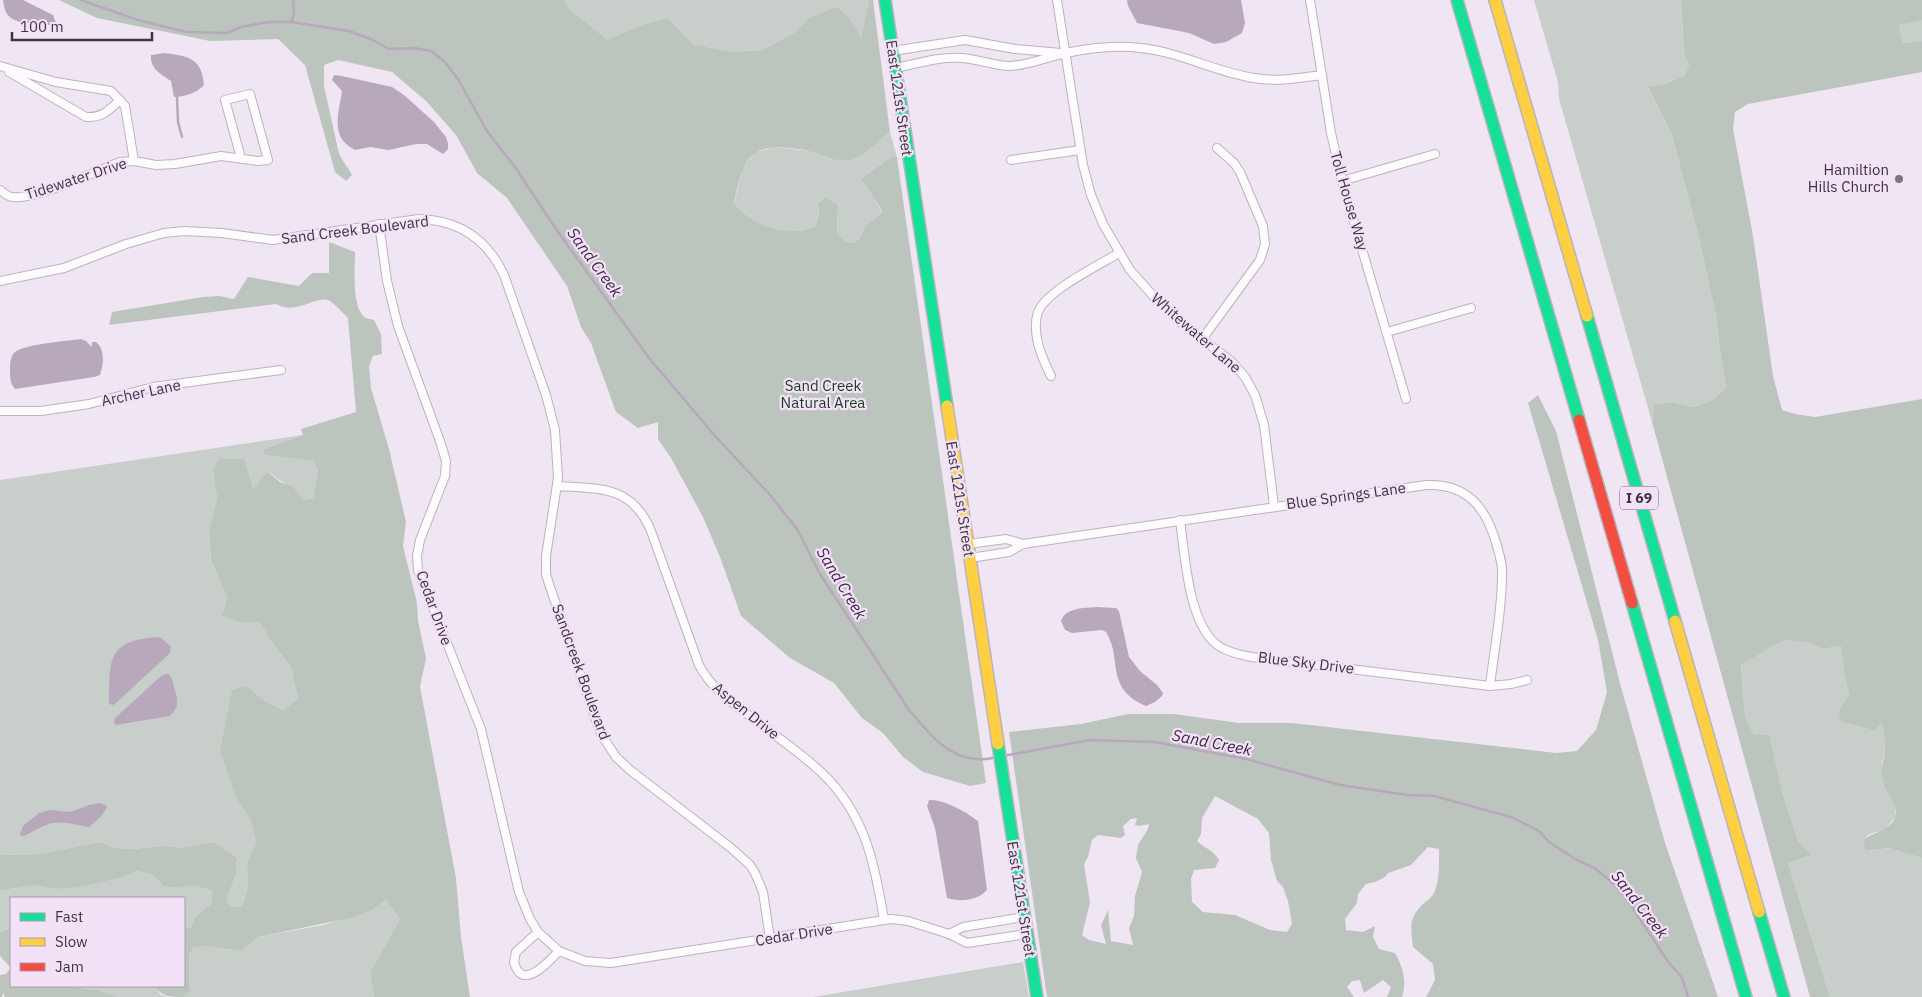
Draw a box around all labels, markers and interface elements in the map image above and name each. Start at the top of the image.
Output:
scale bar [12,10,152,42]
text: 100 m [20,17,64,36]
street label: East 121st Street [882,39,917,157]
street label: Toll House Way [1326,149,1373,253]
street label: Tidewater Drive [23,153,129,204]
place label: Hamiltion Hills Church [1808,160,1889,196]
marker: Hamiltion Hills Church [1893,173,1905,185]
street label: Sand Creek Boulevard [280,211,430,248]
water label: Sand Creek [563,223,627,301]
street label: Whitewater Lane [1147,288,1245,377]
street label: Archer Lane [99,375,182,410]
park label: Sand Creek Natural Area [781,376,865,412]
street label: East 121st Street [942,440,979,558]
street label: Blue Springs Lane [1285,478,1407,513]
road number: I 69 [1620,486,1658,509]
water label: Sand Creek [813,543,872,623]
street label: Cedar Drive [412,568,457,648]
street label: Sandcreek Boulevard [548,601,615,742]
street label: Blue Sky Drive [1257,647,1355,678]
street label: Aspen Drive [709,678,784,743]
water label: Sand Creek [1170,724,1254,760]
street label: East 121st Street [1003,840,1040,958]
water label: Sand Creek [1607,866,1673,943]
legend [10,897,185,987]
text: Fast [55,907,83,926]
street label: Cedar Drive [754,919,834,950]
text: Slow [55,932,88,951]
text: Jam [55,957,84,976]

